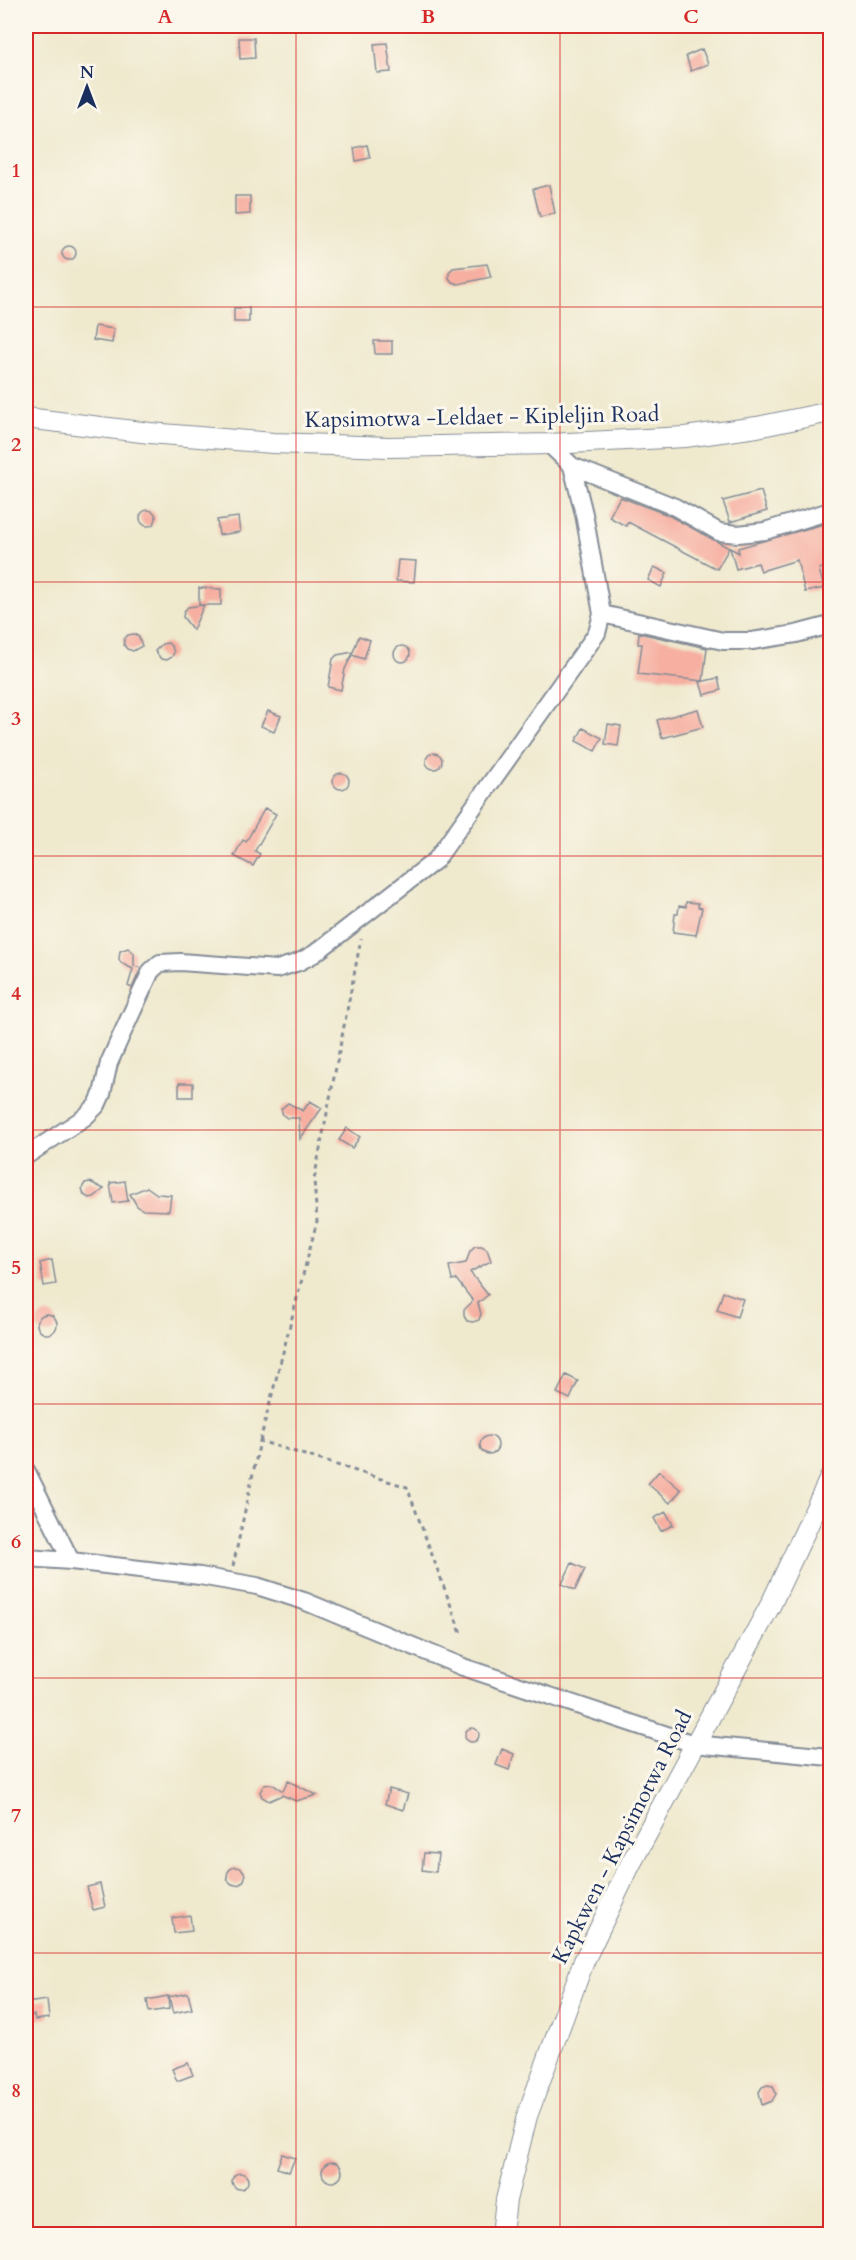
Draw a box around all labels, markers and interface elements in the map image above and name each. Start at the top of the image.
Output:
text: A [157,3,173,30]
text: B [421,3,435,30]
text: C [683,3,699,30]
north arrow [57,57,117,117]
text: N [80,62,94,84]
text: 1 [11,157,21,184]
street label: Kapsimotwa -Leldaet - Kipleljin Road [304,399,660,435]
text: 2 [11,431,21,458]
text: 3 [11,705,21,732]
text: 4 [11,980,21,1007]
text: 5 [11,1254,21,1281]
text: 6 [11,1528,21,1555]
street label: Kapkwen - Kapsimotwa Road [545,1705,699,1969]
text: 7 [11,1802,21,1829]
text: 8 [11,2077,21,2104]

